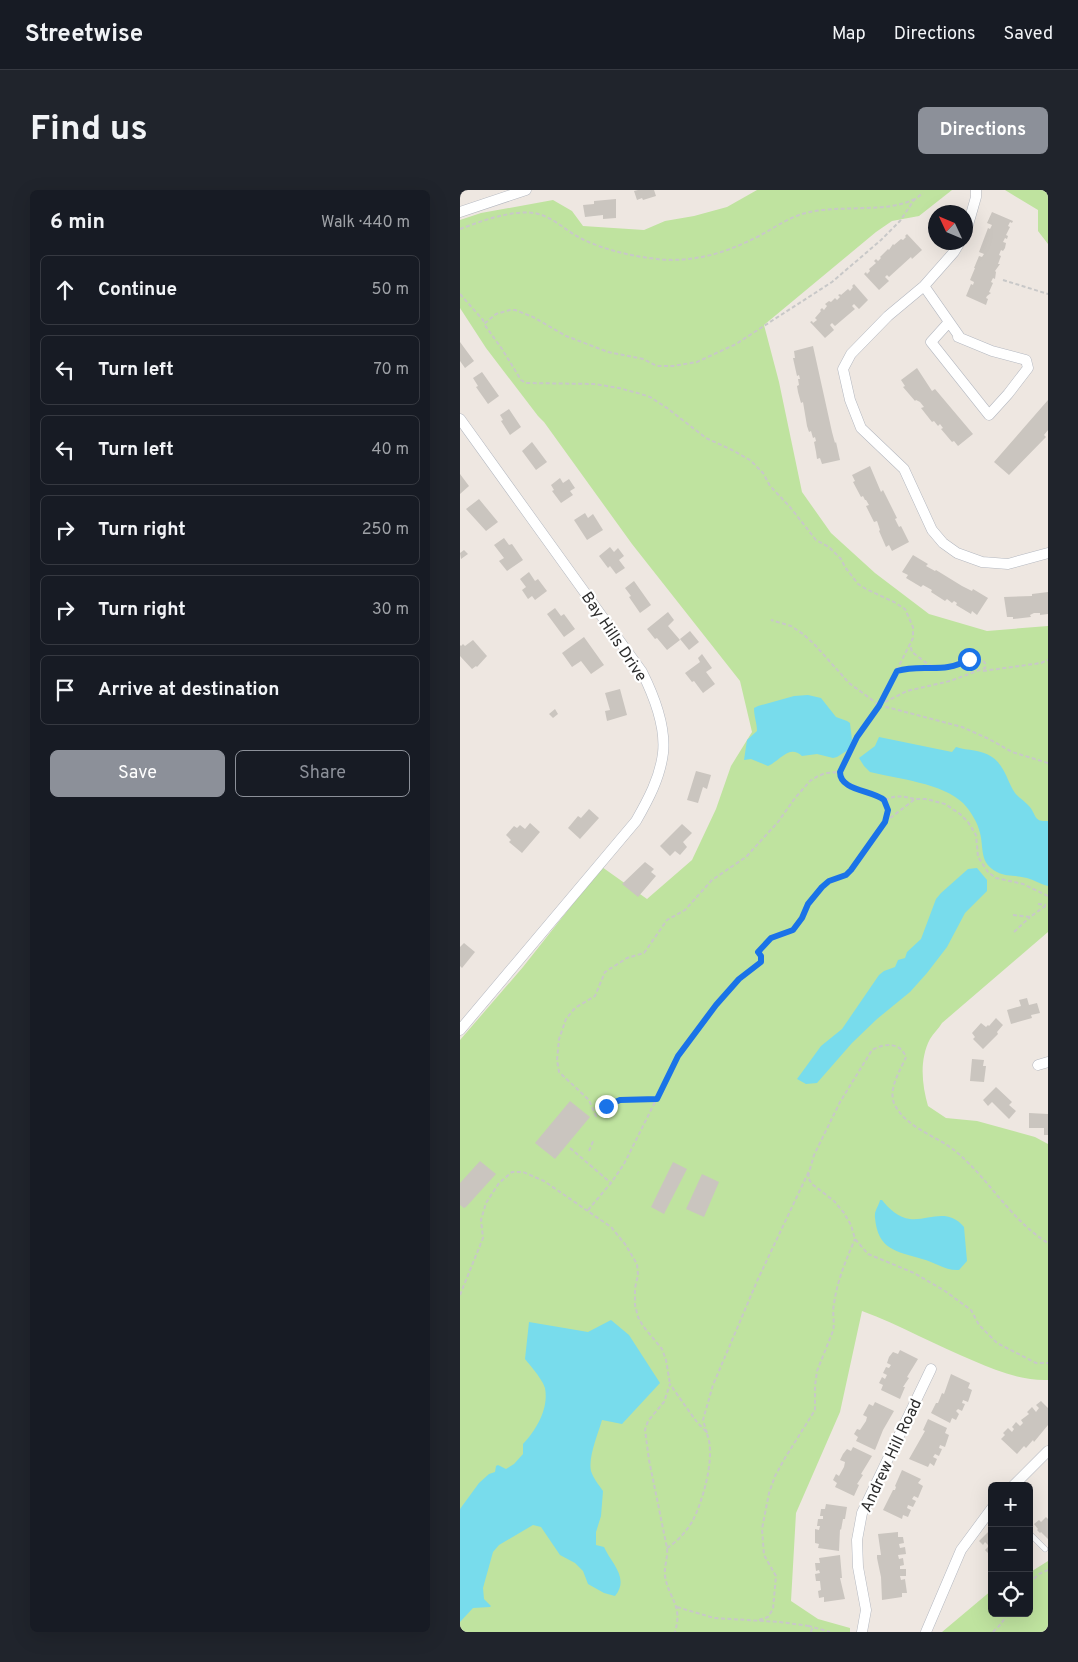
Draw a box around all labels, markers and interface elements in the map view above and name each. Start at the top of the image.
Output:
text: Streetwise [25,20,143,50]
text: Map [832,23,866,46]
text: Directions [894,23,976,46]
text: Saved [1004,23,1053,46]
button: Directions [918,107,1048,154]
text: Find us [30,108,148,152]
north arrow [928,205,973,250]
text: 6 min [50,209,105,236]
text: Walk · 440 m [321,213,410,233]
icon: ahead [51,276,79,304]
text: Continue [98,278,177,302]
text: 50 m [372,280,409,300]
icon: left [51,356,79,384]
text: Turn left [98,358,174,382]
text: 70 m [374,360,409,380]
icon: left [51,436,79,464]
text: Turn left [98,438,174,462]
text: 40 m [371,440,409,460]
icon: right [51,516,79,544]
text: Turn right [98,518,186,542]
text: 250 m [362,520,409,540]
street label: Bay Hills Drive [576,588,651,686]
icon: right [51,596,79,624]
text: Turn right [98,598,186,622]
text: 30 m [372,600,409,620]
route start [958,648,981,671]
icon: arrive [51,676,79,704]
text: Arrive at destination [98,678,279,702]
button: Save [50,750,225,797]
button: Share [235,750,410,797]
route end [595,1095,618,1118]
street label: Andrew Hill Road [857,1396,927,1516]
map controls [988,1482,1033,1617]
button: + [988,1482,1033,1527]
button: − [988,1527,1033,1572]
button: locate [988,1572,1033,1617]

